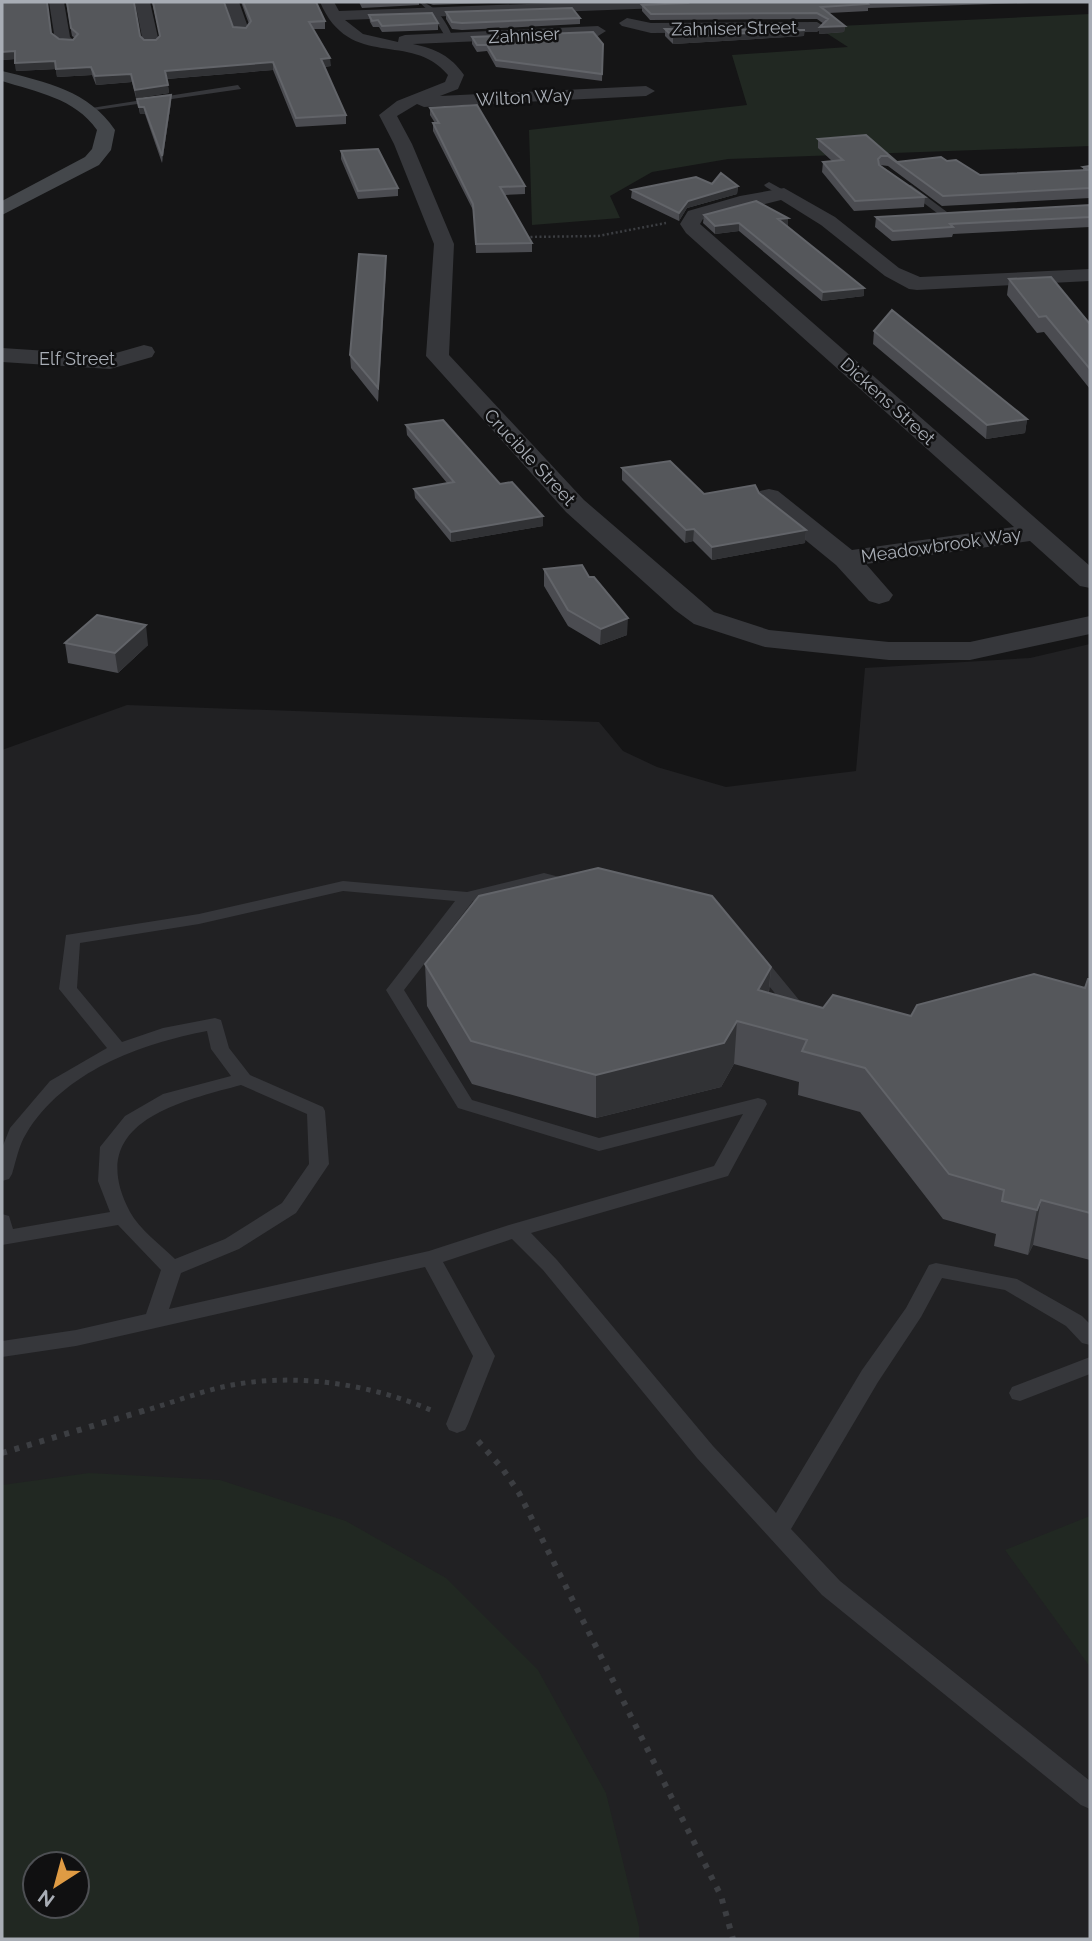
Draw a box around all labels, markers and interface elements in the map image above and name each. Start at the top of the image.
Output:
street label: Zahniser Street [671,16,797,40]
street label: Zahniser [488,23,561,47]
street label: Wilton Way [476,84,573,110]
street label: Elf Street [39,348,115,369]
street label: Dickens Street [836,353,940,449]
street label: Crucible Street [480,404,580,510]
street label: Meadowbrook Way [860,523,1023,567]
north arrow [21,1850,91,1920]
text: N [34,1886,58,1912]

